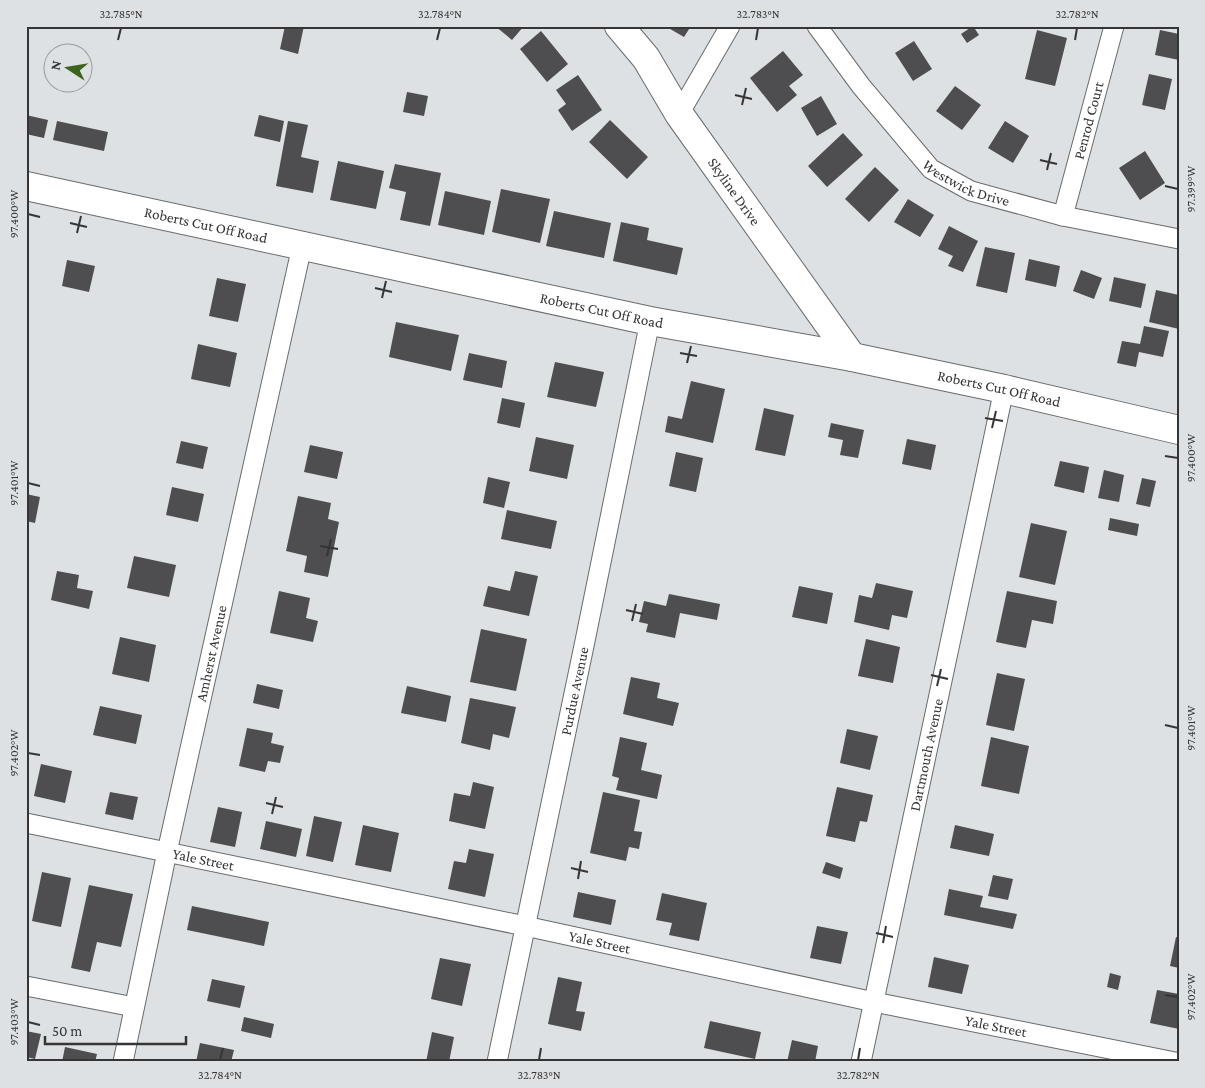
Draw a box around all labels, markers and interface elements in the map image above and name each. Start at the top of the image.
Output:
text: 32.785°N [99,7,143,21]
text: 32.784°N [418,7,462,21]
text: 32.783°N [736,7,780,21]
text: 32.782°N [1055,7,1099,21]
north arrow [42,42,92,92]
text: N [46,59,64,72]
street label: Penrod Court [1071,79,1107,161]
street label: Skyline Drive [705,155,764,229]
street label: Westwick Drive [919,157,1012,209]
text: 97.399°W [1184,166,1198,212]
text: 97.400°W [7,190,21,238]
street label: Roberts Cut Off Road [143,204,269,246]
street label: Roberts Cut Off Road [539,289,665,331]
street label: Roberts Cut Off Road [936,367,1062,410]
text: 97.400°W [1184,434,1198,482]
text: 97.401°W [7,460,21,506]
street label: Amherst Avenue [193,603,230,703]
street label: Purdue Avenue [558,645,592,737]
street label: Dartmouth Avenue [907,697,946,813]
text: 97.401°W [1184,705,1198,751]
text: 97.402°W [7,730,21,776]
street label: Yale Street [171,845,237,874]
street label: Yale Street [567,928,633,957]
text: 97.402°W [1184,974,1198,1020]
text: 97.403°W [7,998,21,1046]
street label: Yale Street [964,1012,1029,1040]
scale bar [45,1013,186,1045]
text: 50 m [52,1023,82,1039]
text: 32.784°N [198,1068,242,1082]
text: 32.783°N [517,1068,561,1082]
text: 32.782°N [836,1068,880,1082]

